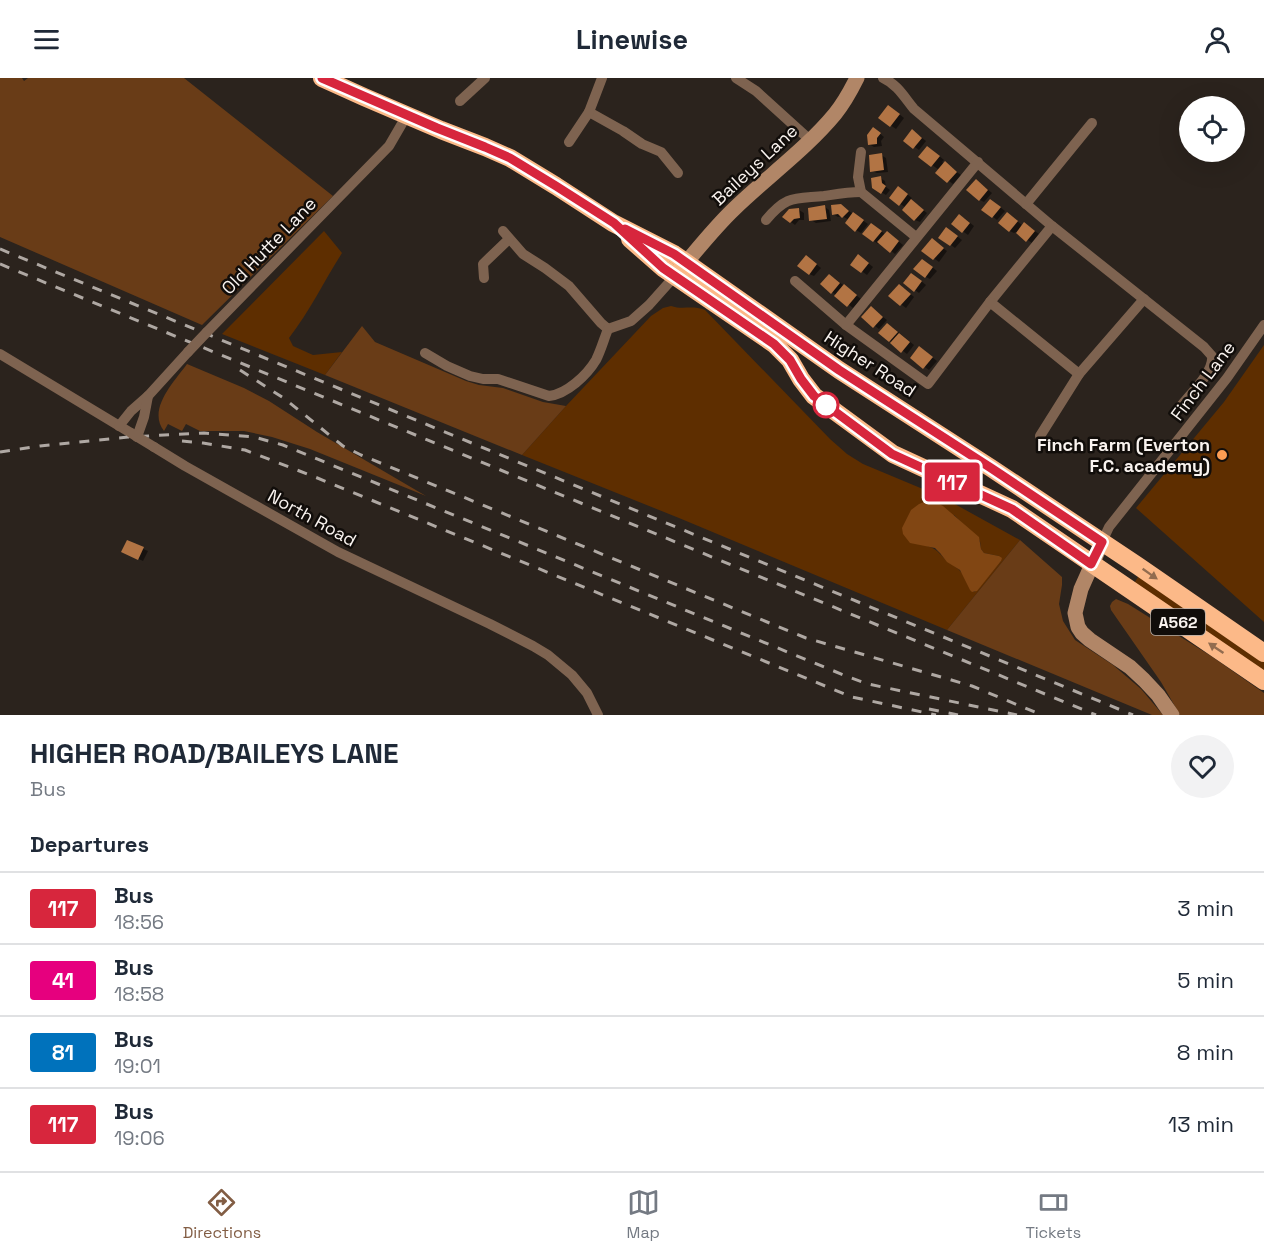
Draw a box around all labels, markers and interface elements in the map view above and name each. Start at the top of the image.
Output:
text: Linewise [576,22,688,57]
icon: menu [30,23,63,56]
icon: person [1201,23,1234,56]
map controls [1179,96,1245,162]
button: locate [1179,96,1245,162]
street label: Baileys Lane [707,119,802,210]
street label: Old Hutte Lane [216,192,321,299]
street label: Higher Road [820,325,921,402]
street label: Finch Lane [1165,336,1240,425]
unlabelled marker [813,392,839,418]
place label: Finch Farm (Everton F.C. academy) [1037,433,1210,477]
marker: Finch Farm (Everton F.C. academy) [1215,448,1229,462]
line badge: 117 [918,462,986,502]
text: 117 [937,469,967,496]
street label: North Road [264,484,361,551]
one-way arrow [1142,568,1158,579]
road number: A562 [1151,609,1205,635]
one-way arrow [1207,643,1224,654]
text: HIGHER ROAD/BAILEYS LANE [30,735,399,771]
button: heart [1171,735,1234,798]
text: Bus [30,776,66,802]
text: Departures [30,830,149,858]
text: Bus [114,881,154,909]
text: 3 min [1177,894,1234,922]
text: 117 [48,895,78,922]
text: 18:56 [114,909,164,935]
text: Bus [114,953,154,981]
text: 5 min [1177,966,1234,994]
text: 41 [52,967,74,994]
text: 18:58 [114,981,164,1007]
text: Bus [114,1025,154,1053]
text: 8 min [1177,1038,1234,1066]
text: 81 [52,1039,74,1066]
text: 19:01 [114,1053,161,1079]
text: Bus [114,1097,154,1125]
text: 13 min [1168,1110,1234,1138]
text: 117 [48,1111,78,1138]
text: 19:06 [114,1125,165,1151]
tab: Directions [183,1186,261,1243]
tab: Map [627,1186,660,1243]
tab: Tickets [1025,1186,1081,1243]

